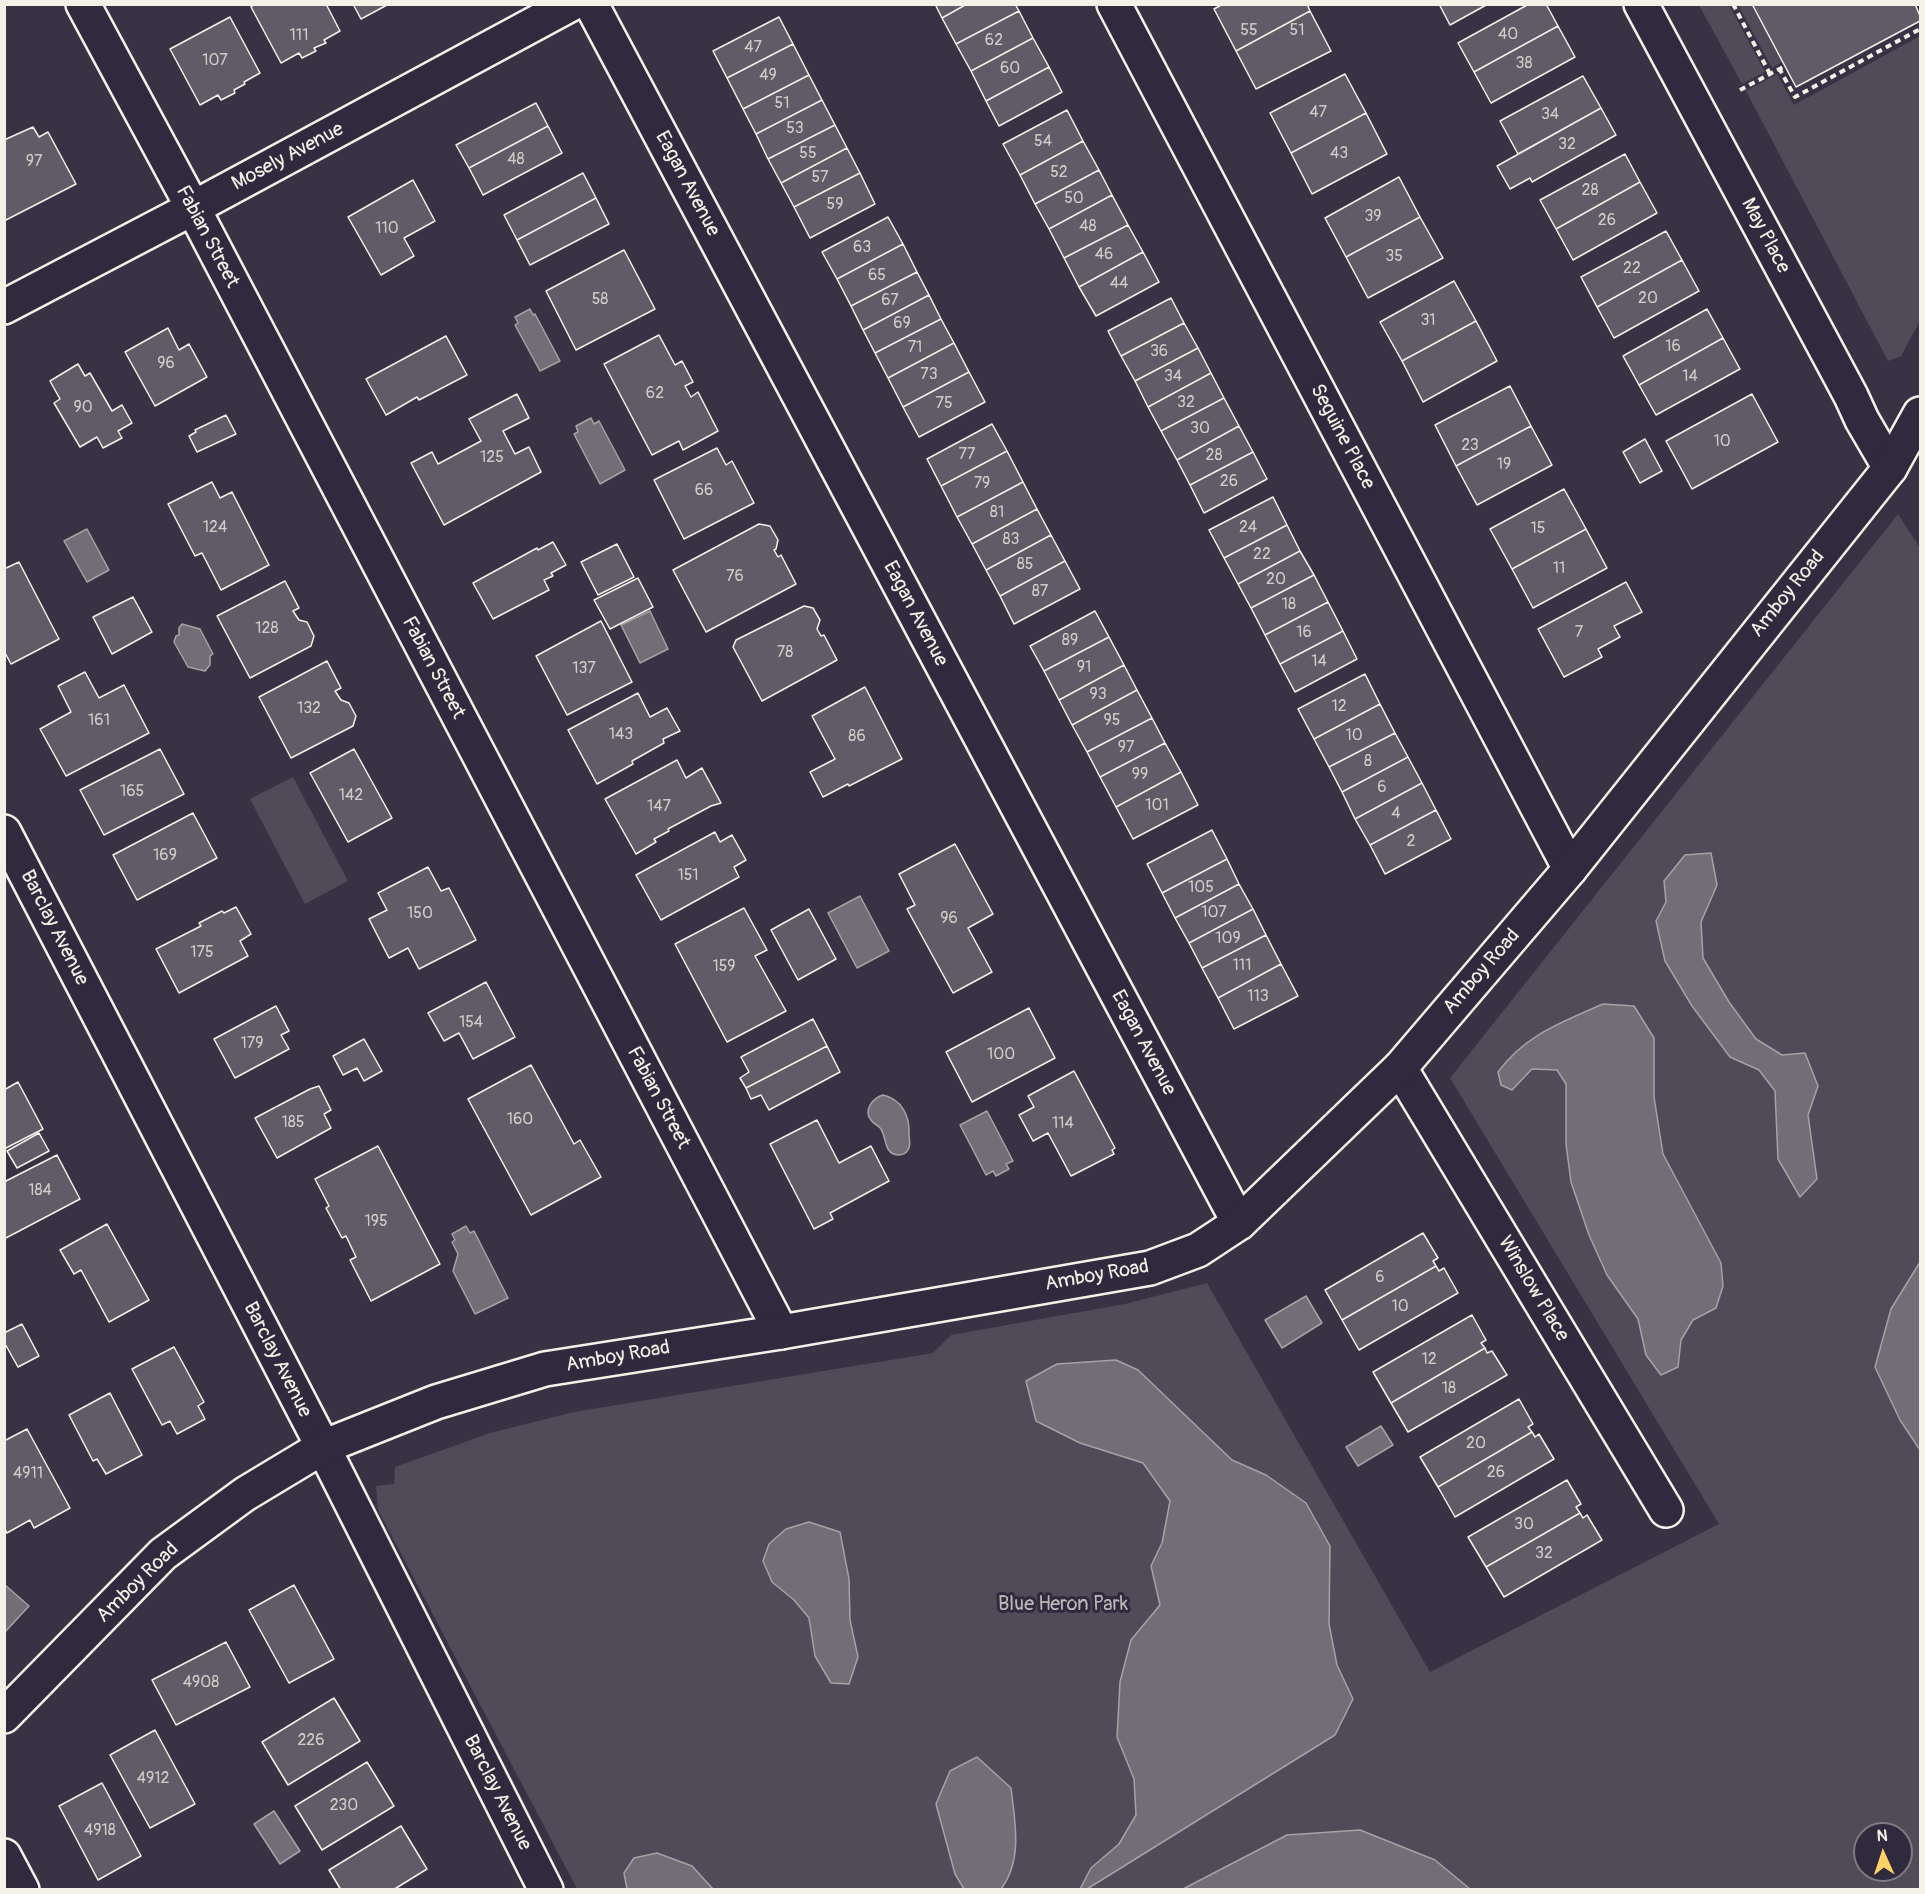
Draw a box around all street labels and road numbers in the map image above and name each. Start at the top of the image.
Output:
street label: Mosely Avenue [228,118,348,196]
street label: Eagan Avenue [649,127,725,241]
street label: Fabian Street [170,182,244,292]
street label: May Place [1735,194,1795,278]
street label: Seguine Place [1304,380,1380,494]
street label: Amboy Road [1746,546,1830,642]
street label: Eagan Avenue [877,557,953,671]
street label: Fabian Street [396,613,470,723]
street label: Barclay Avenue [15,866,93,990]
street label: Amboy Road [1438,924,1526,1020]
street label: Eagan Avenue [1105,986,1181,1100]
street label: Fabian Street [621,1043,695,1153]
street label: Winslow Place [1492,1232,1574,1346]
street label: Amboy Road [1043,1255,1151,1297]
street label: Barclay Avenue [238,1298,316,1422]
street label: Amboy Road [564,1336,672,1378]
street label: Amboy Road [92,1538,184,1628]
street label: Barclay Avenue [458,1731,536,1855]

